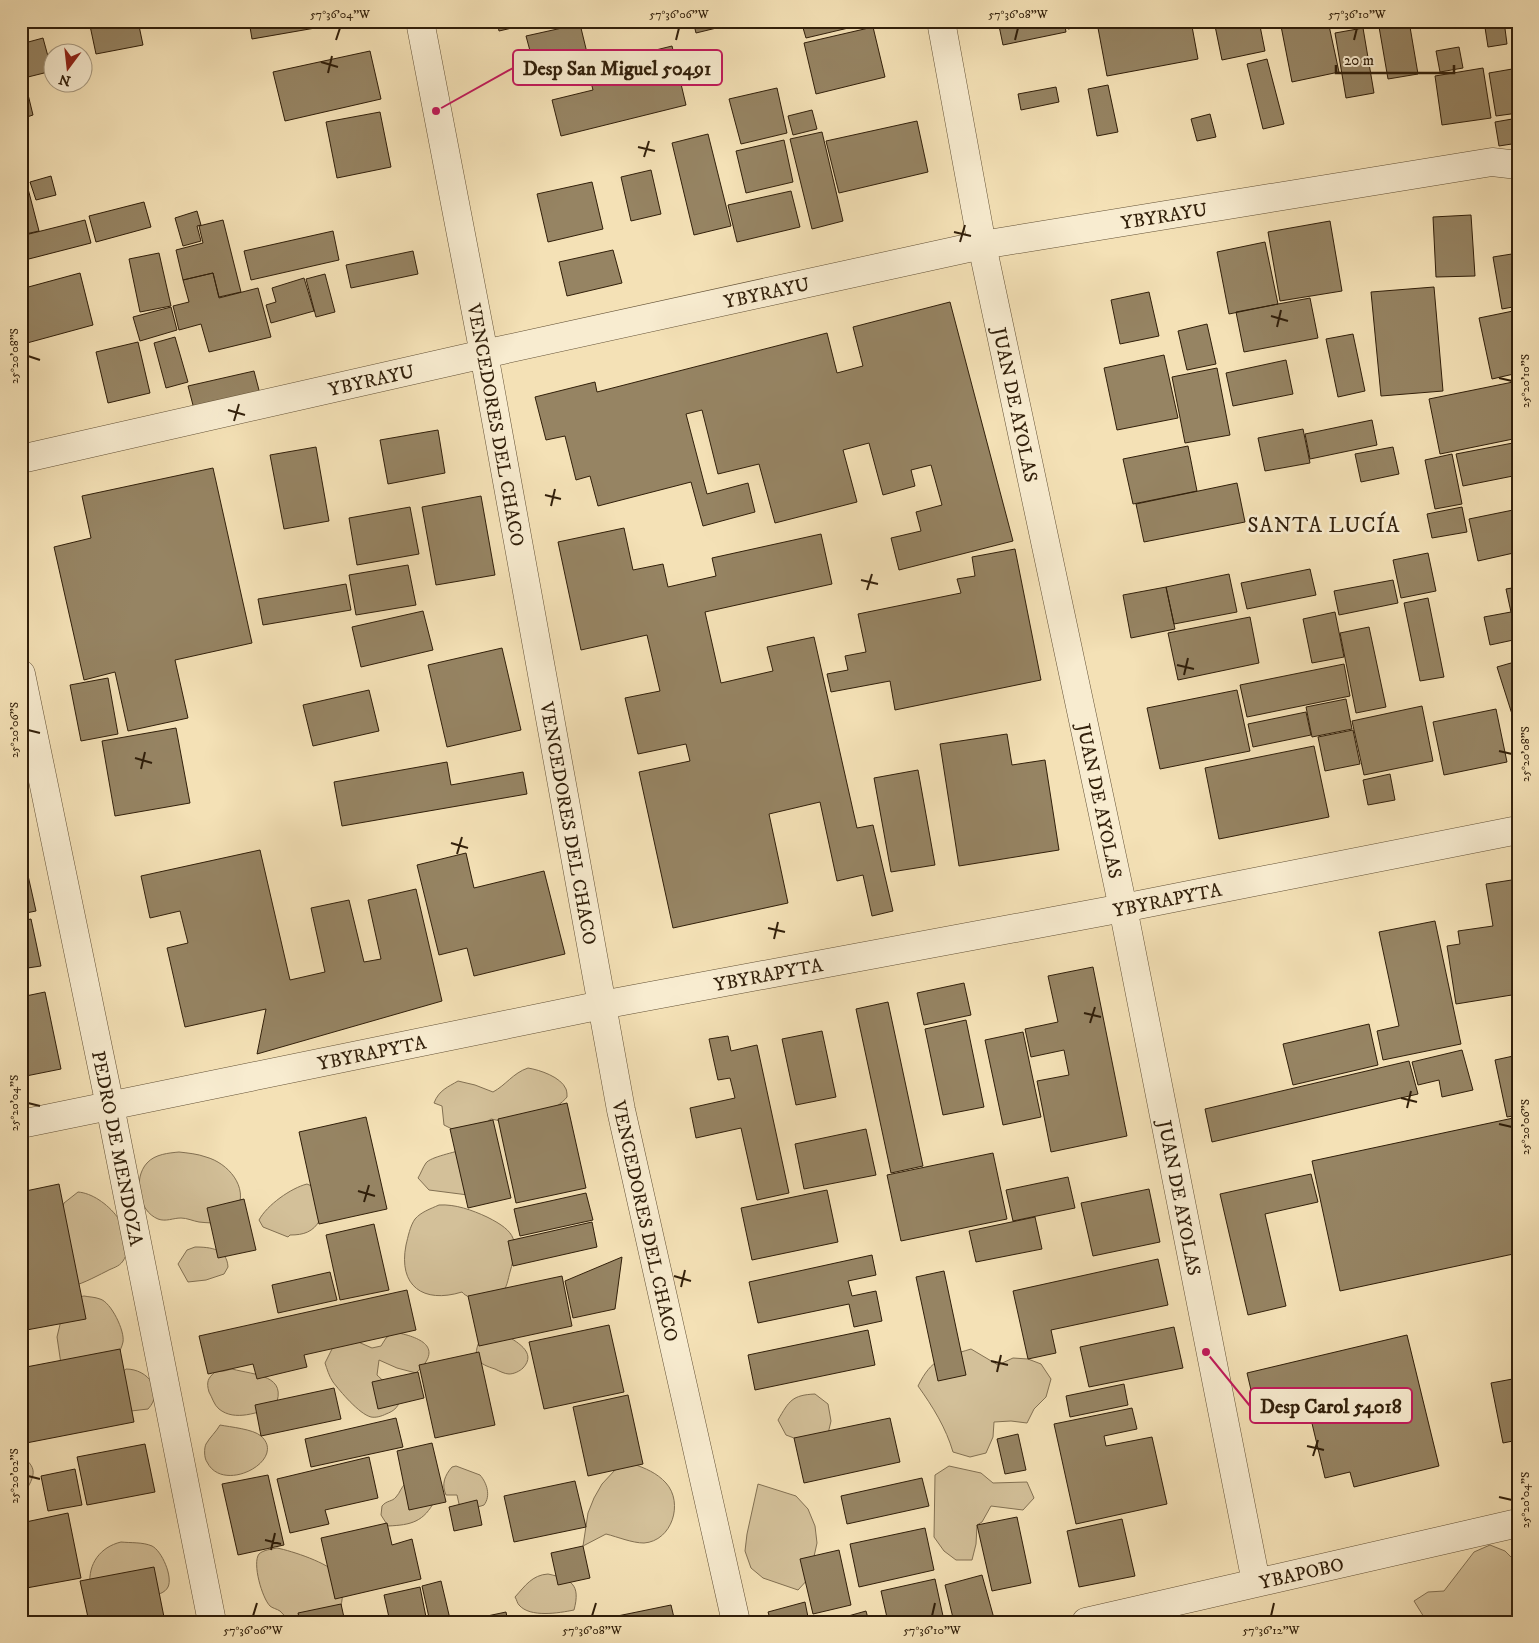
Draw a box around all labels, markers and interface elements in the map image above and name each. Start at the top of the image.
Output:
text: 57°36'04"W [310,7,371,22]
text: 57°36'06"W [649,7,710,22]
text: 57°36'08"W [988,7,1049,22]
text: 57°36'10"W [1328,7,1387,22]
north arrow [42,42,92,92]
scale bar [1336,42,1454,74]
callout: Desp San Miguel 50491 [513,50,722,85]
text: 20 m [1344,51,1374,70]
text: Desp San Miguel 50491 [523,57,711,82]
text: N [57,69,73,90]
street label: YBYRAYU [1119,198,1210,235]
street label: YBYRAYU [722,273,812,314]
street label: VENCEDORES DEL CHACO [461,301,529,548]
street label: JUAN DE AYOLAS [986,323,1042,485]
text: 25°20'08"S [7,328,22,384]
text: 25°20'10"S [1518,354,1533,408]
street label: YBYRAYU [326,360,417,402]
district label: SANTA LUCÍA [1248,511,1400,539]
street label: VENCEDORES DEL CHACO [534,699,601,947]
text: 25°20'06"S [7,702,22,758]
street label: JUAN DE AYOLAS [1071,720,1126,881]
text: 25°20'08"S [1518,726,1533,782]
street label: YBYRAPYTA [1111,879,1225,923]
street label: YBYRAPYTA [712,954,826,997]
street label: YBYRAPYTA [316,1031,429,1076]
street label: PEDRO DE MENDOZA [86,1049,148,1249]
text: 25°20'04"S [7,1075,22,1131]
street label: VENCEDORES DEL CHACO [606,1098,683,1344]
text: 25°20'06"S [1518,1099,1533,1155]
street label: JUAN DE AYOLAS [1152,1117,1205,1278]
callout: Desp Carol 54018 [1250,1388,1412,1423]
text: Desp Carol 54018 [1260,1395,1402,1420]
text: 25°20'02"S [7,1448,22,1504]
text: 25°20'04"S [1518,1472,1533,1528]
street label: YBAPOBO [1257,1553,1346,1595]
text: 57°36'06"W [223,1623,284,1638]
text: 57°36'08"W [562,1623,623,1638]
text: 57°36'10"W [903,1623,962,1638]
text: 57°36'12"W [1242,1623,1301,1638]

